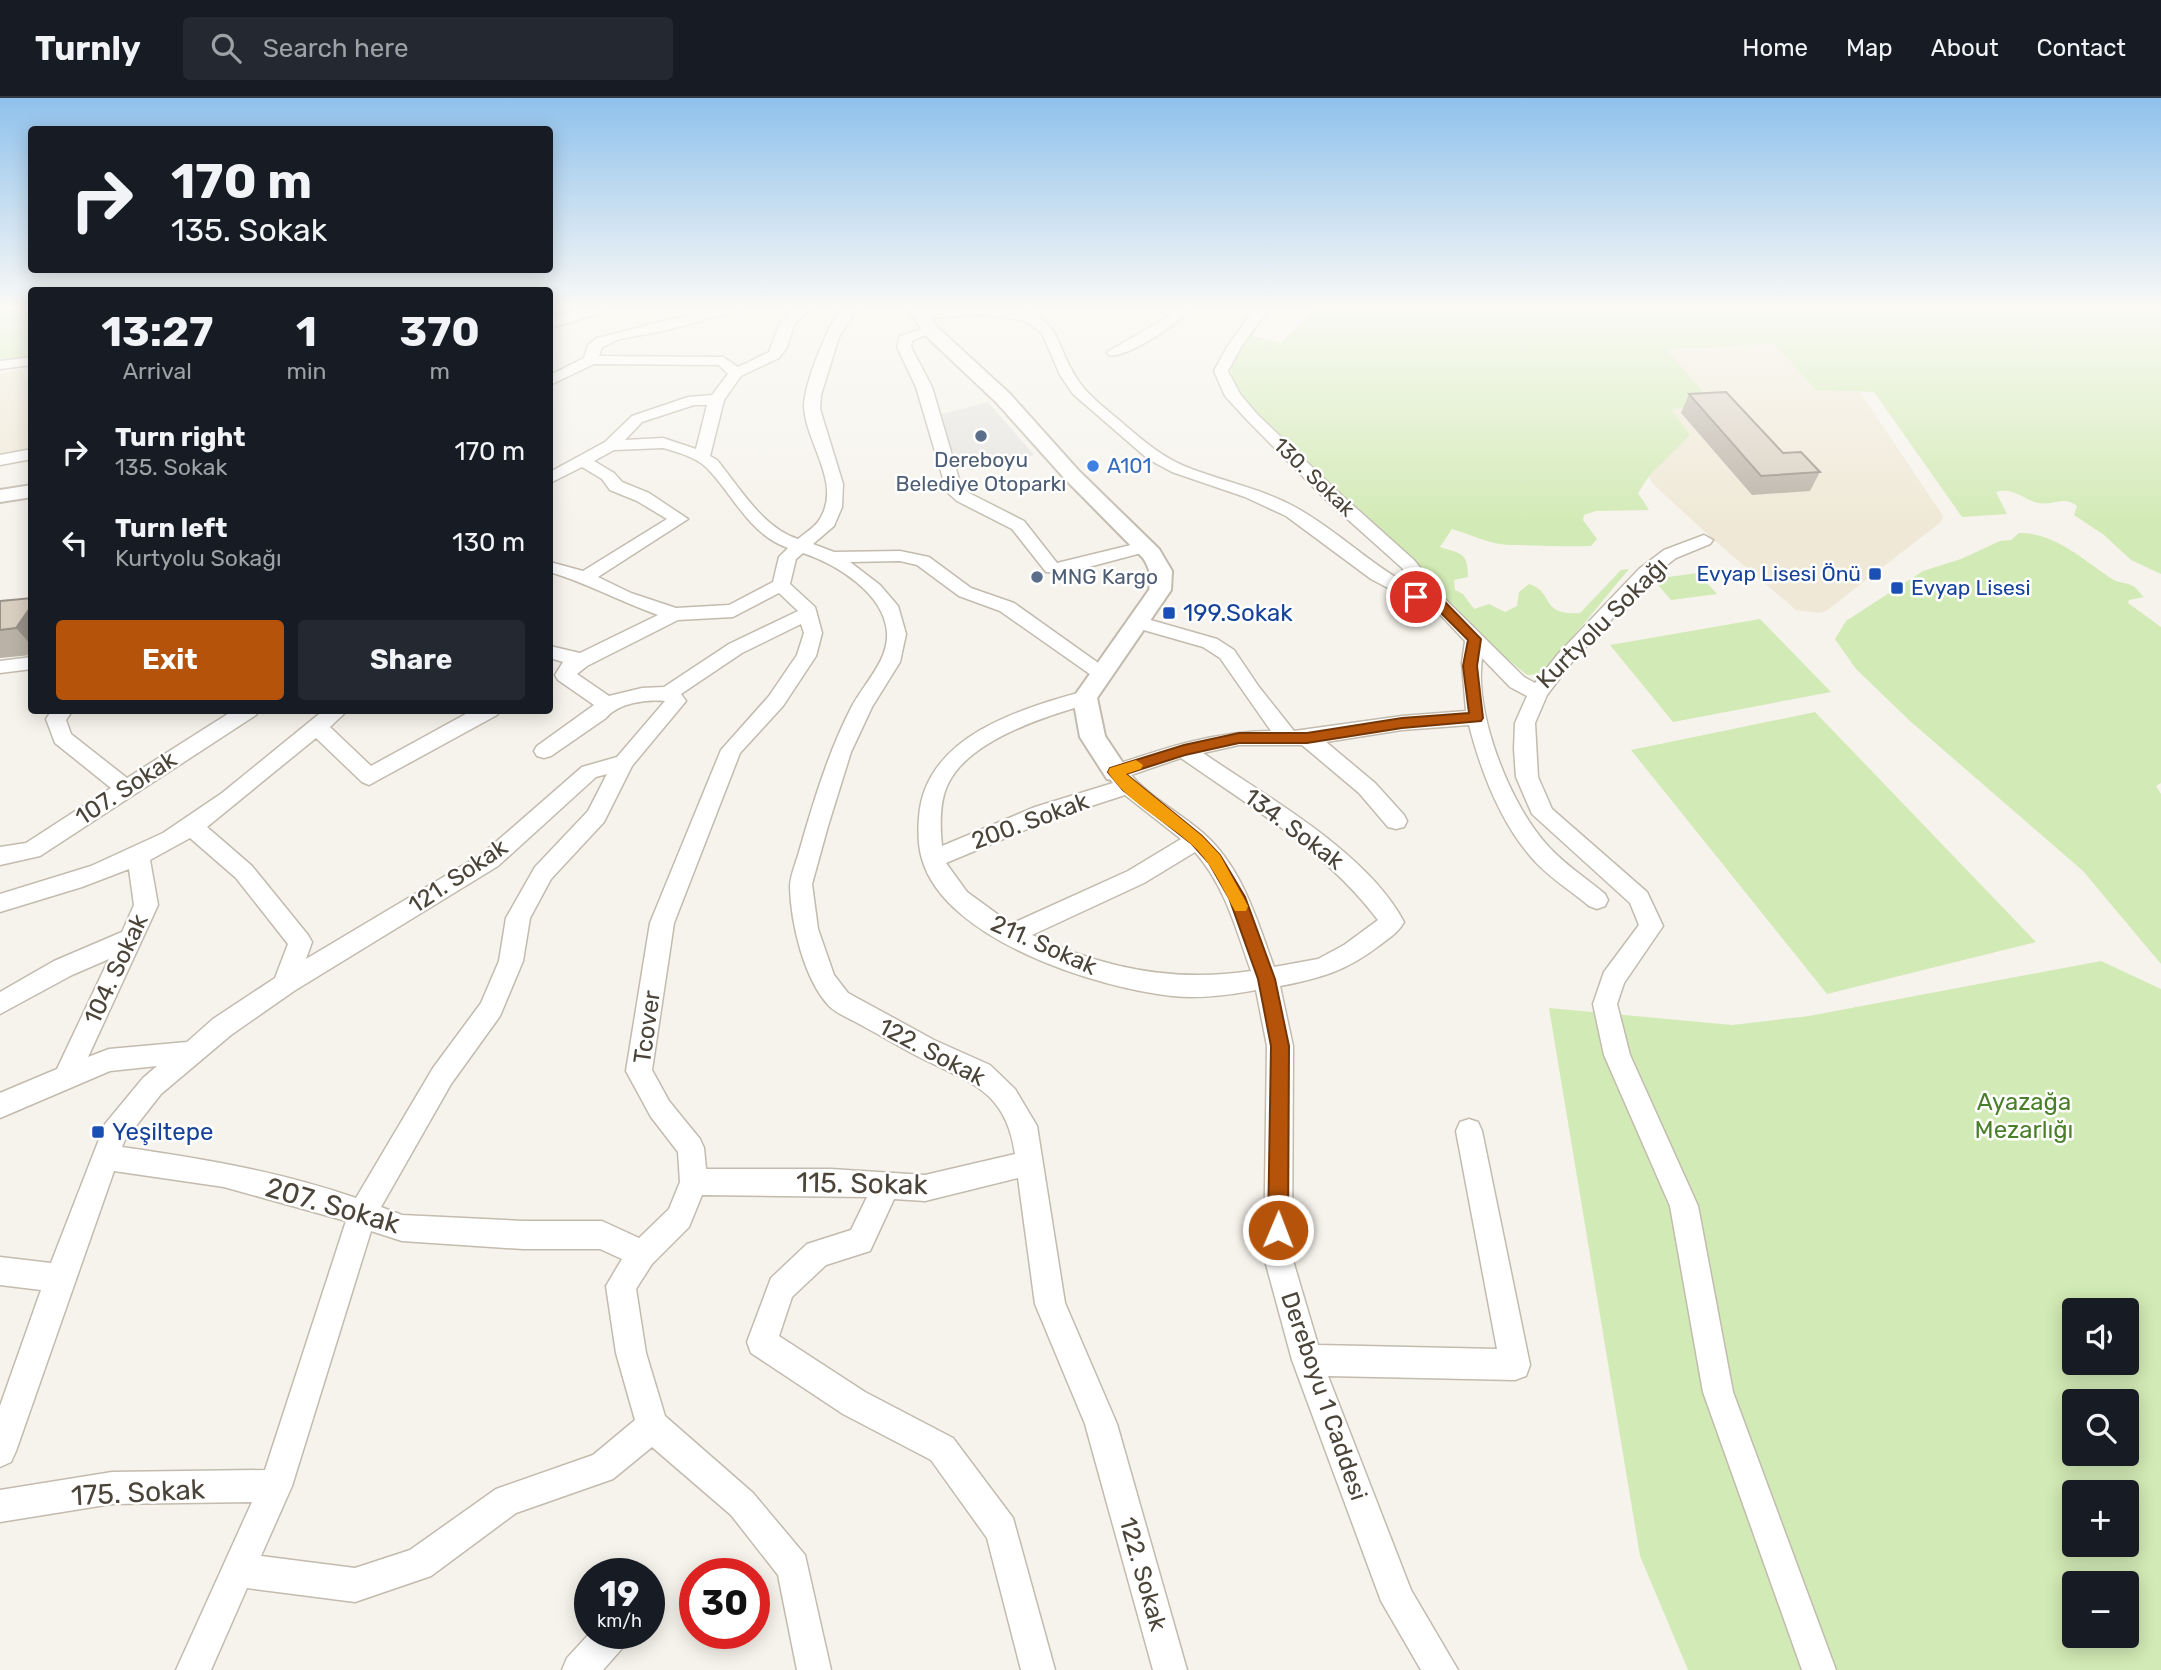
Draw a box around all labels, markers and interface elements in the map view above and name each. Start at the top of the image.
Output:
search box [183,17,673,80]
text: Turnly [35,29,141,68]
icon: search [207,29,245,67]
text: Search here [263,33,409,64]
text: Home [1742,34,1808,62]
text: Map [1846,34,1893,62]
text: About [1931,34,1999,62]
text: Contact [2037,34,2126,62]
text: 170 m [171,152,312,210]
icon: right [56,154,147,245]
text: 135. Sokak [171,211,327,249]
text: 13:27 [101,307,213,357]
text: 1 [296,307,317,357]
text: 370 [400,307,480,357]
text: Arrival [123,357,192,385]
text: min [286,357,326,385]
text: m [429,357,450,385]
text: Turn right [115,422,245,453]
marker: Dereboyu Belediye Otoparkı [973,428,989,444]
street label: 130. Sokak [1269,432,1360,522]
icon: right [56,433,94,471]
text: 170 m [455,436,525,467]
place label: Dereboyu Belediye Otoparkı [896,447,1066,496]
text: 135. Sokak [115,453,227,481]
place label: A101 [1107,453,1151,478]
marker: A101 [1085,458,1101,474]
text: Turn left [115,513,227,544]
icon: left [56,524,94,562]
text: 130 m [452,527,525,558]
text: Kurtyolu Sokağı [115,544,282,572]
street label: Kurtyolu Sokağı [1531,552,1673,694]
place label: Evyap Lisesi Önü [1697,561,1861,586]
place label: MNG Kargo [1051,564,1158,589]
marker: Evyap Lisesi Önü [1867,566,1883,582]
pin [1386,567,1446,627]
marker: MNG Kargo [1029,569,1045,585]
place label: Evyap Lisesi [1911,575,2031,600]
icon: arrive [1397,578,1435,616]
marker: Evyap Lisesi [1889,580,1905,596]
place label: 199.Sokak [1183,599,1293,627]
marker: 199.Sokak [1161,605,1177,621]
button: Exit [56,620,284,700]
button: Share [298,620,525,700]
street label: 107. Sokak [70,745,182,831]
street label: 134. Sokak [1239,782,1350,876]
street label: 200. Sokak [968,787,1093,855]
street label: 121. Sokak [403,832,513,919]
street label: 104. Sokak [78,909,154,1029]
street label: 211. Sokak [987,909,1102,981]
street label: Tcover [628,989,666,1065]
street label: 122. Sokak [874,1012,991,1092]
park label: Ayazağa Mezarlığı [1975,1088,2073,1144]
place label: Yeşiltepe [112,1118,213,1146]
marker: Yeşiltepe [90,1124,106,1140]
street label: 115. Sokak [796,1166,929,1201]
street label: 207. Sokak [262,1171,404,1241]
position arrow [1241,1193,1315,1267]
street label: Dereboyu 1 Caddesi [1275,1288,1373,1504]
map controls [2062,1298,2139,1648]
button: sound [2062,1298,2139,1375]
button: search [2062,1389,2139,1466]
street label: 175. Sokak [70,1472,206,1512]
button: + [2062,1480,2139,1557]
street label: 122. Sokak [1113,1514,1173,1635]
speed limit sign: 30 [679,1558,770,1649]
button: − [2062,1571,2139,1648]
text: 19 [600,1573,639,1615]
text: km/h [597,1610,642,1632]

